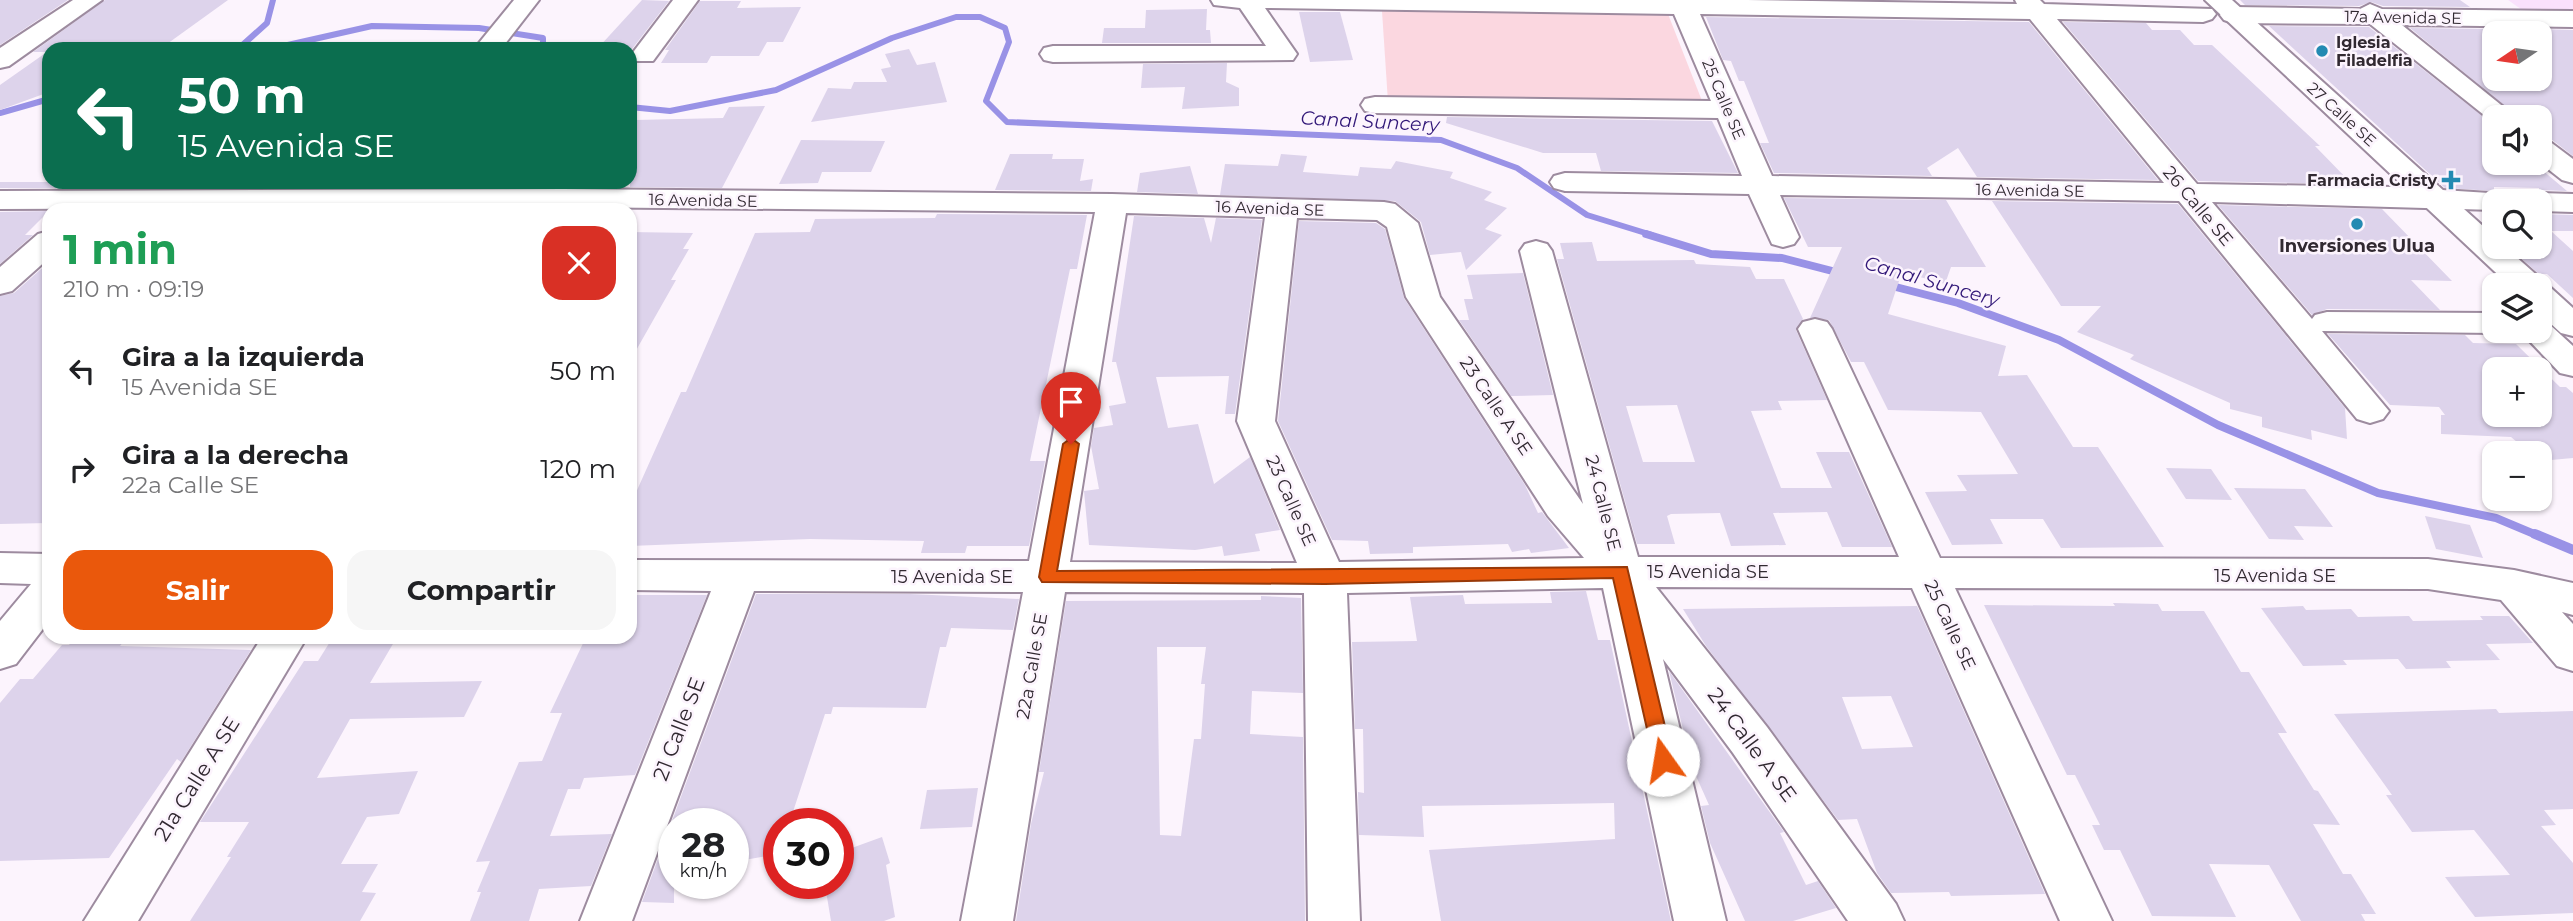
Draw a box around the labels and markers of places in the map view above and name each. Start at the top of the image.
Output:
place label: Iglesia Filadelfia [2336,33,2413,70]
marker: Iglesia Filadelfia [2314,43,2330,59]
place label: Farmacia Cristy [2307,171,2437,190]
marker: Farmacia Cristy [2443,172,2459,188]
marker: Inversiones Ulua [2349,216,2365,232]
place label: Inversiones Ulua [2279,235,2435,257]
pin [1041,372,1101,444]

